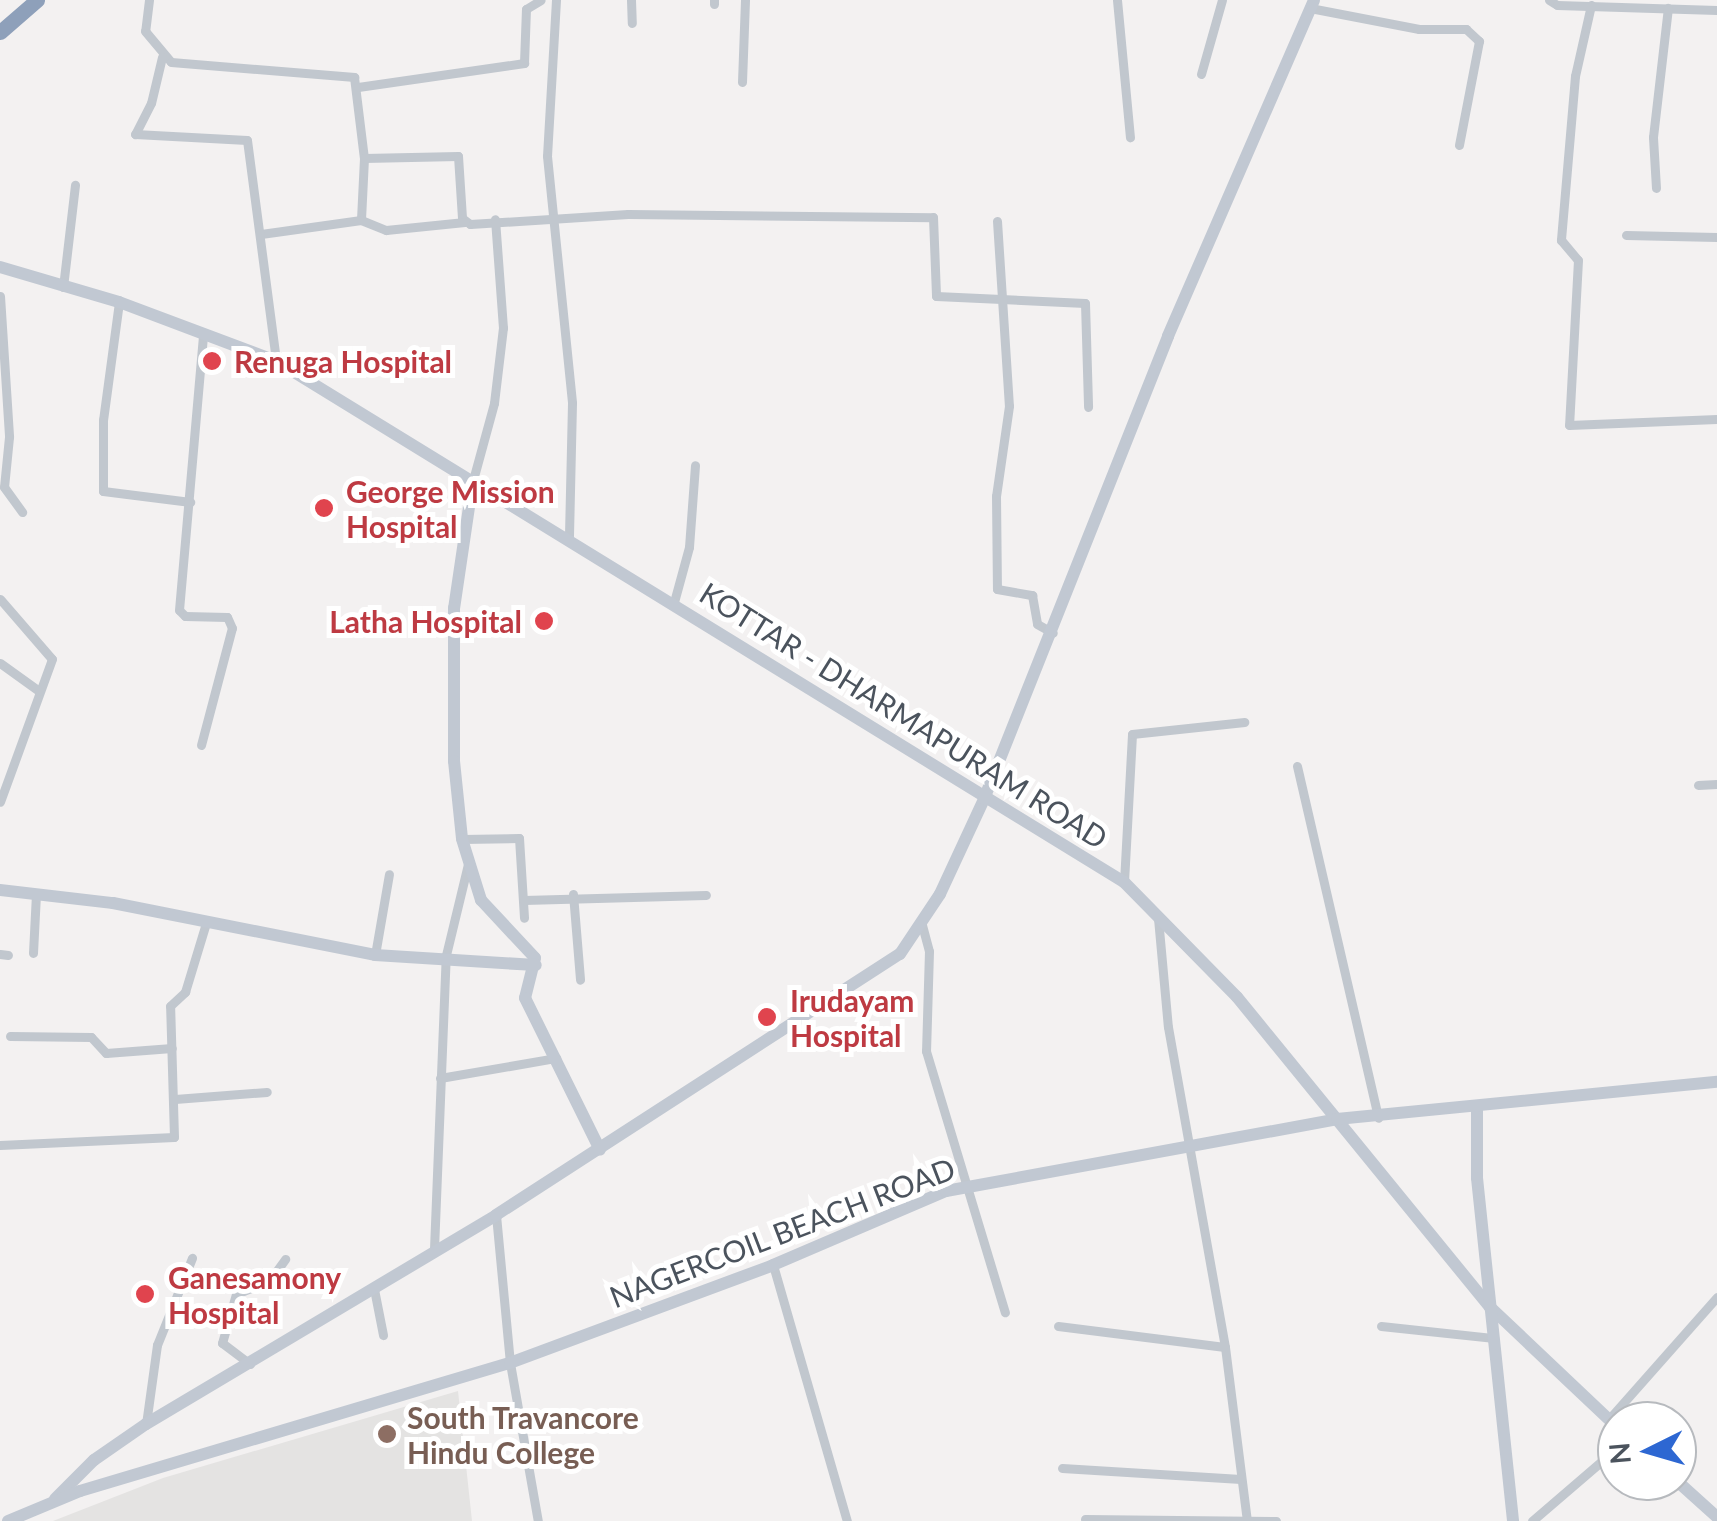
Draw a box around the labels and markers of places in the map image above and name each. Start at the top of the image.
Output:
place label: Renuga Hospital [234,343,452,379]
marker: Renuga Hospital [199,348,225,374]
place label: George Mission Hospital [346,473,555,544]
marker: George Mission Hospital [311,495,337,521]
place label: Latha Hospital [329,603,522,639]
marker: Latha Hospital [531,608,557,634]
place label: Irudayam Hospital [790,982,914,1052]
marker: Irudayam Hospital [754,1004,780,1030]
place label: Ganesamony Hospital [168,1259,341,1330]
marker: Ganesamony Hospital [132,1281,158,1307]
place label: South Travancore Hindu College [407,1399,640,1470]
marker: South Travancore Hindu College [376,1423,398,1445]

